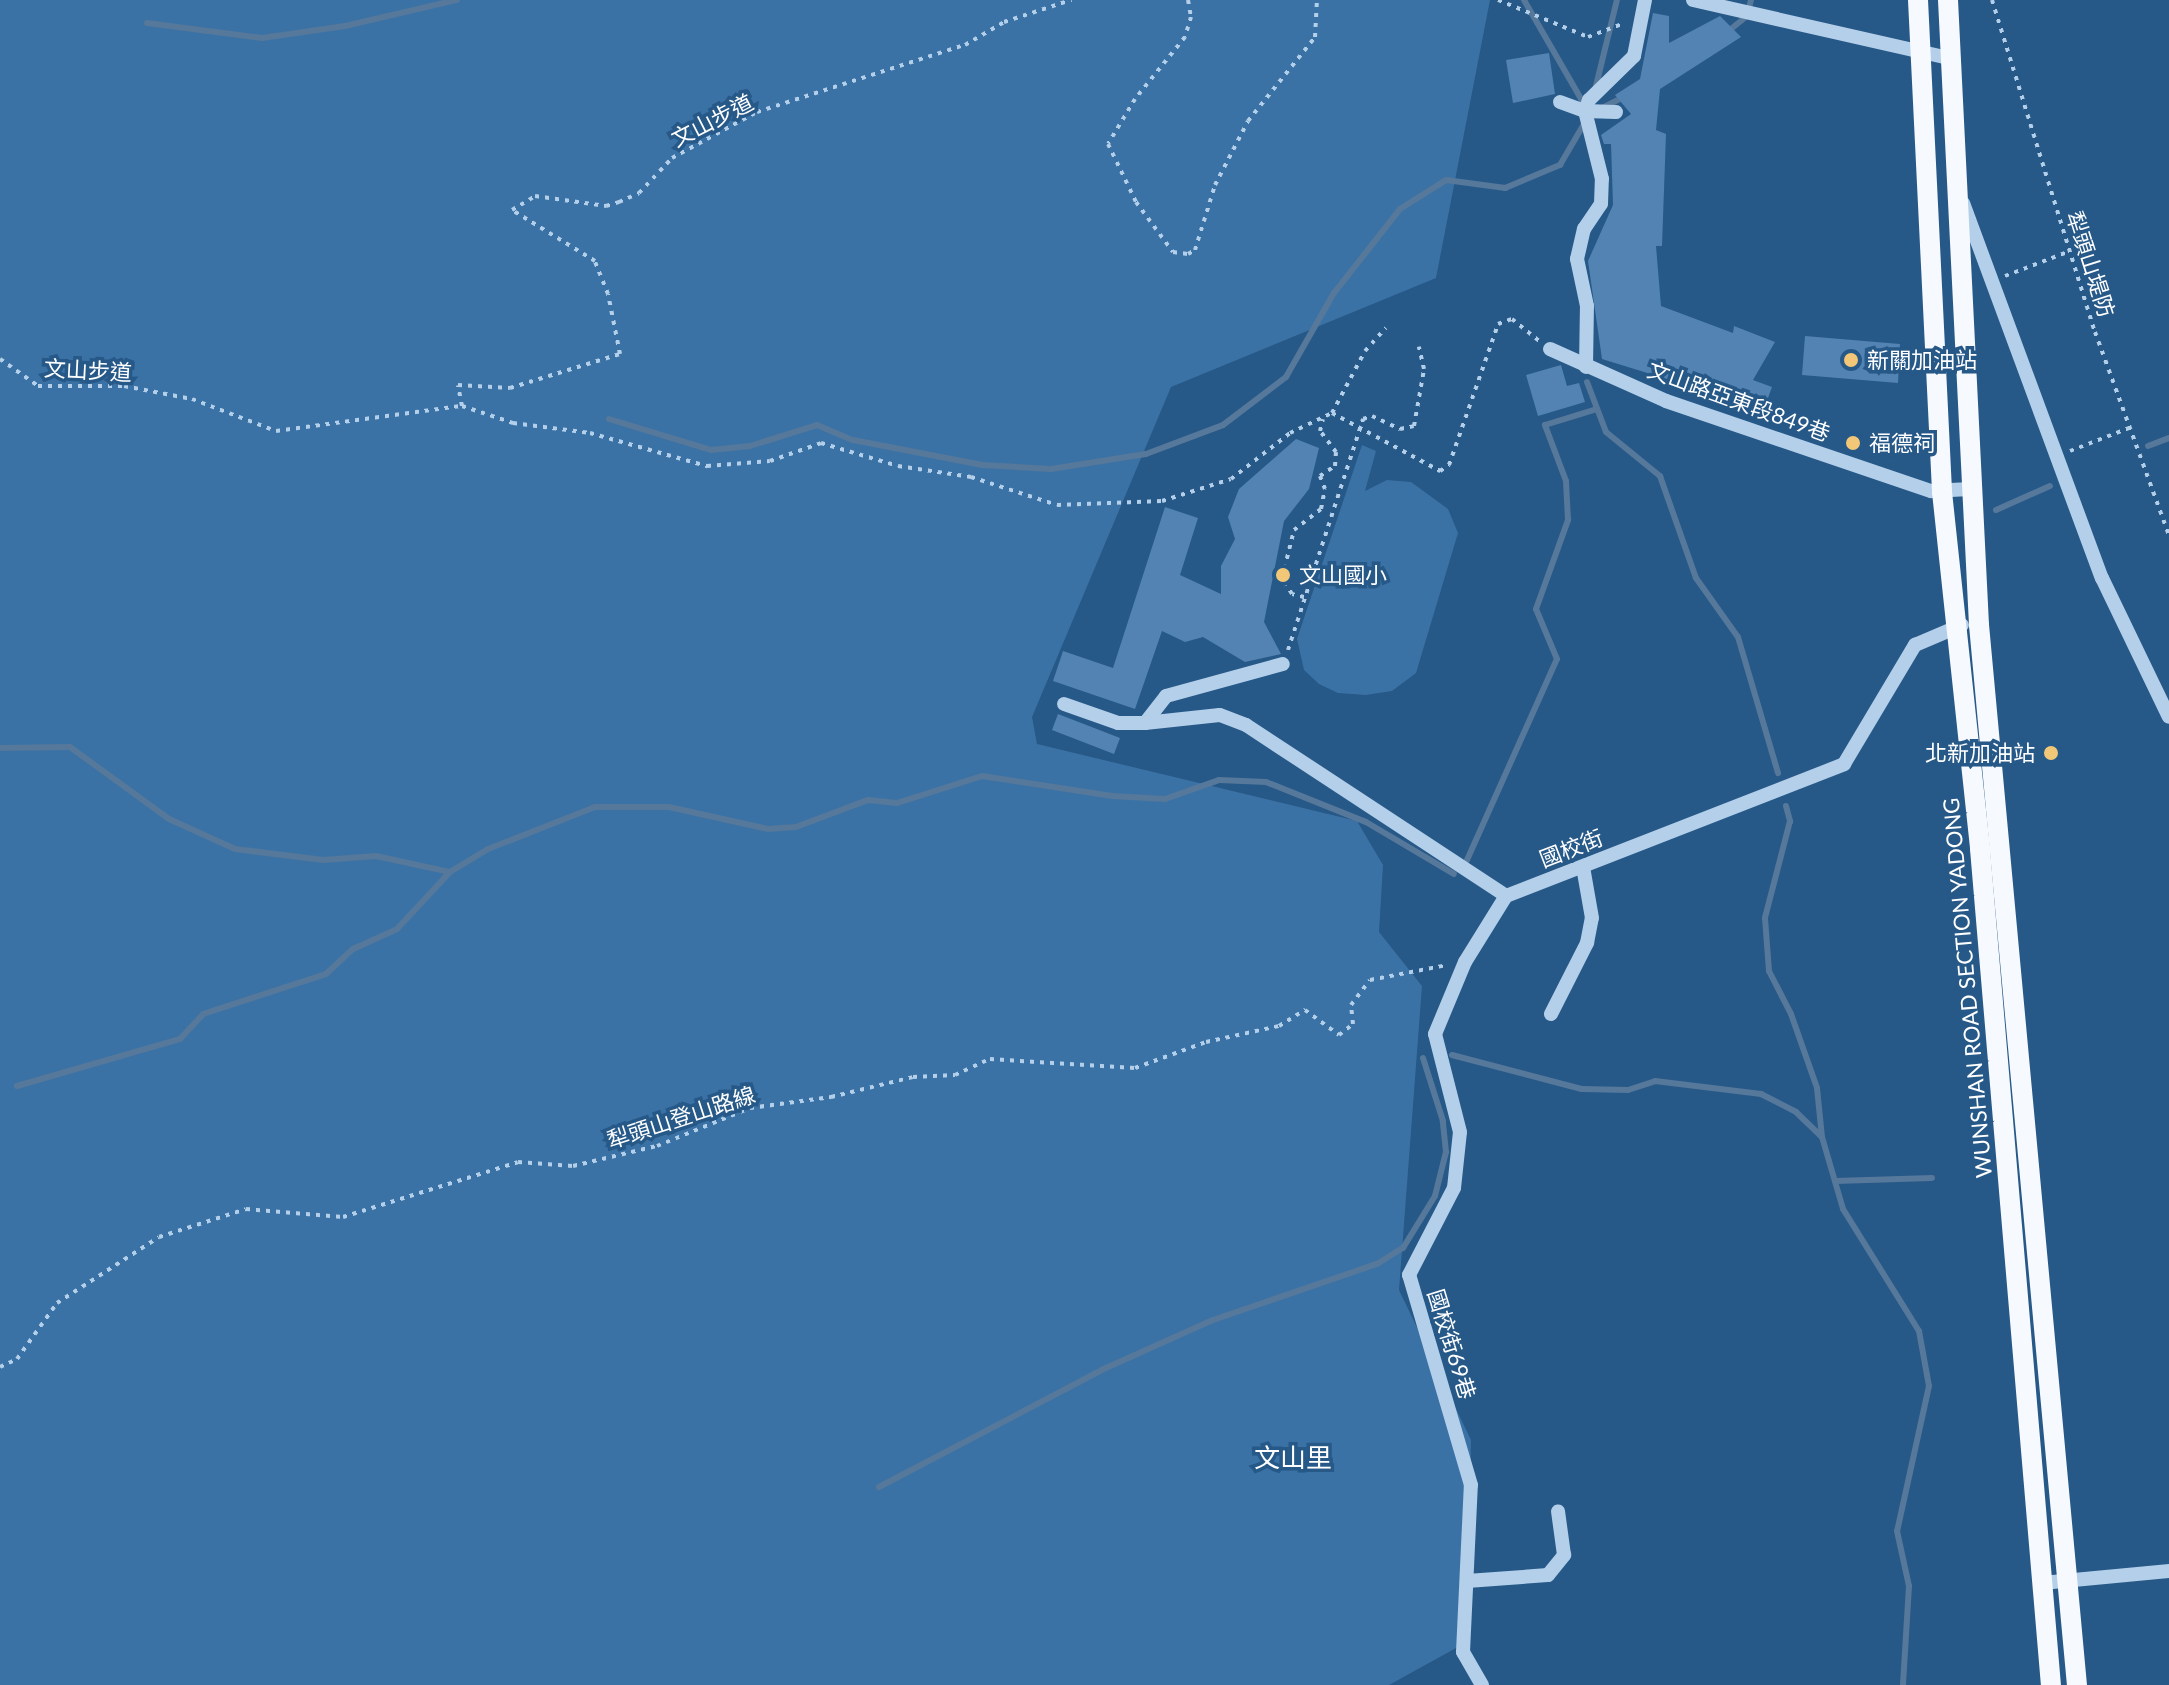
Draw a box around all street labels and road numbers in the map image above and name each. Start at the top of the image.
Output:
street label: 文山步道 [667,88,757,152]
street label: 犁頭山堤防 [2061,208,2121,320]
street label: 文山步道 [43,355,133,385]
street label: 文山路亞東段849巷 [1644,356,1834,446]
street label: WUNSHAN ROAD SECTION YADONG [1937,796,1997,1180]
street label: 國校街 [1535,824,1607,872]
street label: 犁頭山登山路線 [604,1081,758,1153]
street label: 國校街69巷 [1423,1286,1481,1402]

